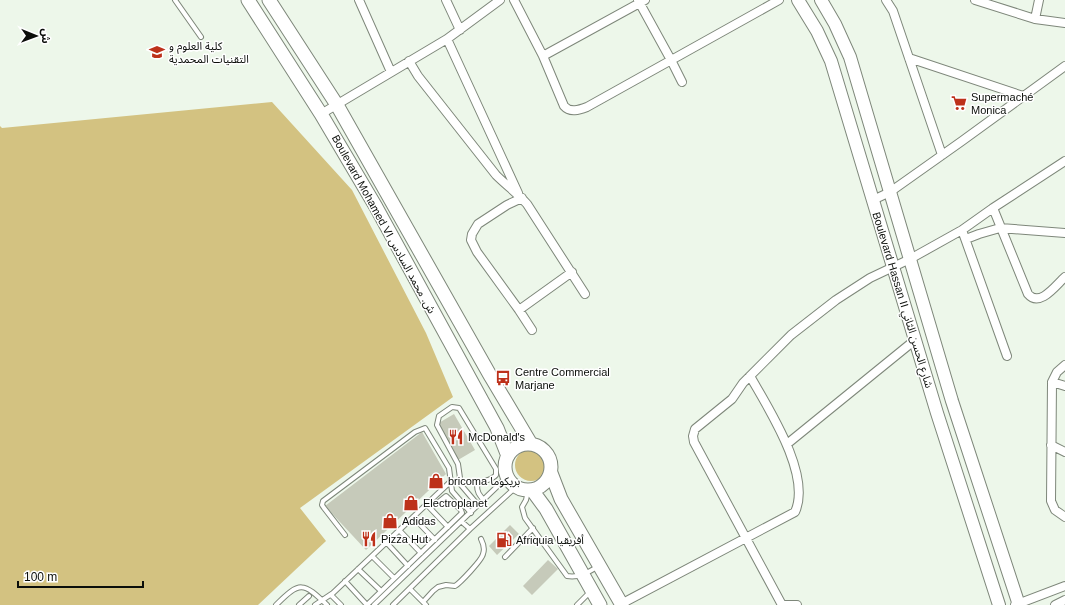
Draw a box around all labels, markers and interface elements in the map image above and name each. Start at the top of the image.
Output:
north arrow [16,16,56,56]
text: ش [39,29,52,44]
place label: كلية العلوم و التقنيات المحمدية [169,40,249,66]
school or university icon: كلية العلوم و التقنيات المحمدية [148,43,166,61]
place label: Supermaché Monica [971,91,1033,116]
supermarket icon: Supermaché Monica [950,94,968,112]
street label: Boulevard Mohamed VI ش. محمد السادس [329,133,438,316]
street label: Boulevard Hassan II شارع الحسن الثاني [867,211,936,391]
place label: Centre Commercial Marjane [515,366,610,391]
bus stop icon: Centre Commercial Marjane [494,369,512,387]
restaurant icon: McDonald's [447,428,465,446]
place label: McDonald's [468,431,526,443]
shop icon: bricoma بريكوما [427,472,445,490]
place label: bricoma بريكوما [448,475,520,488]
shop icon: Electroplanet [402,494,420,512]
place label: Electroplanet [423,497,487,509]
shop icon: Adidas [381,512,399,530]
place label: Adidas [402,515,436,527]
restaurant icon: Pizza Hut [360,530,378,548]
fuel station icon: Afriquia أفريقيا [495,531,513,549]
place label: Pizza Hut [381,533,428,545]
place label: Afriquia أفريقيا [516,534,584,547]
scale bar [18,563,143,589]
text: 100 m [24,570,57,584]

